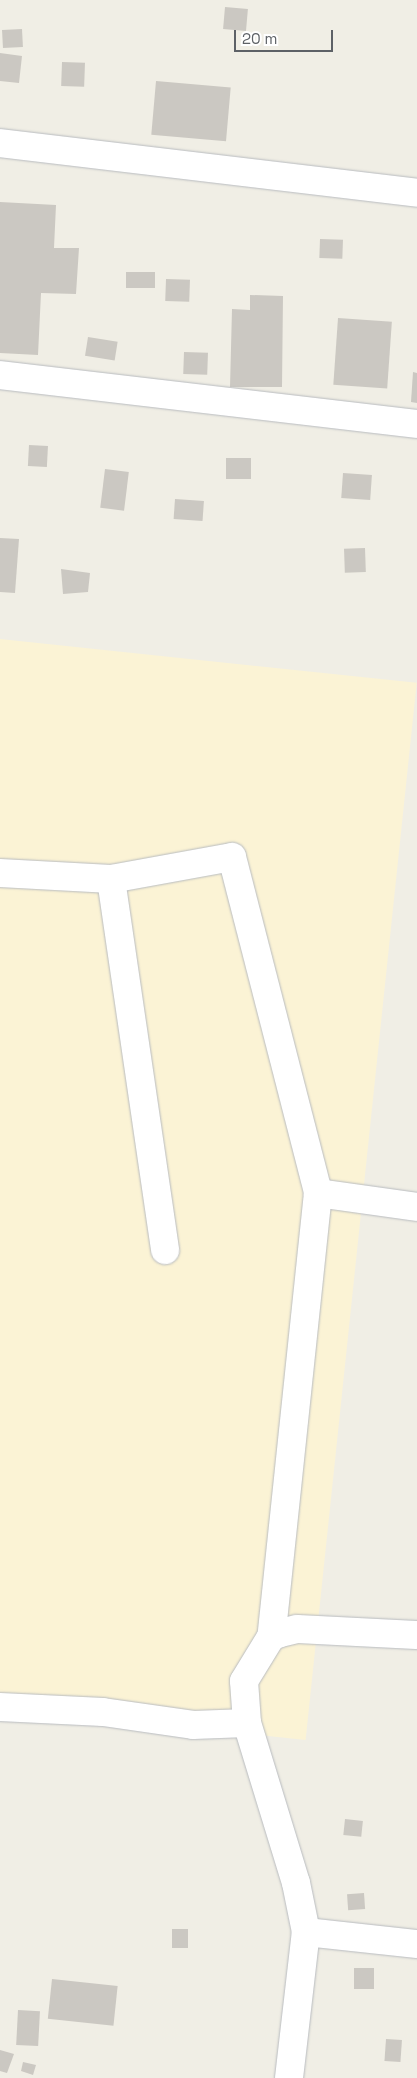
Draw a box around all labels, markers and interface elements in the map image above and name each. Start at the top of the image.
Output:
scale bar [237,20,336,52]
text: 20 m [242,29,277,48]

